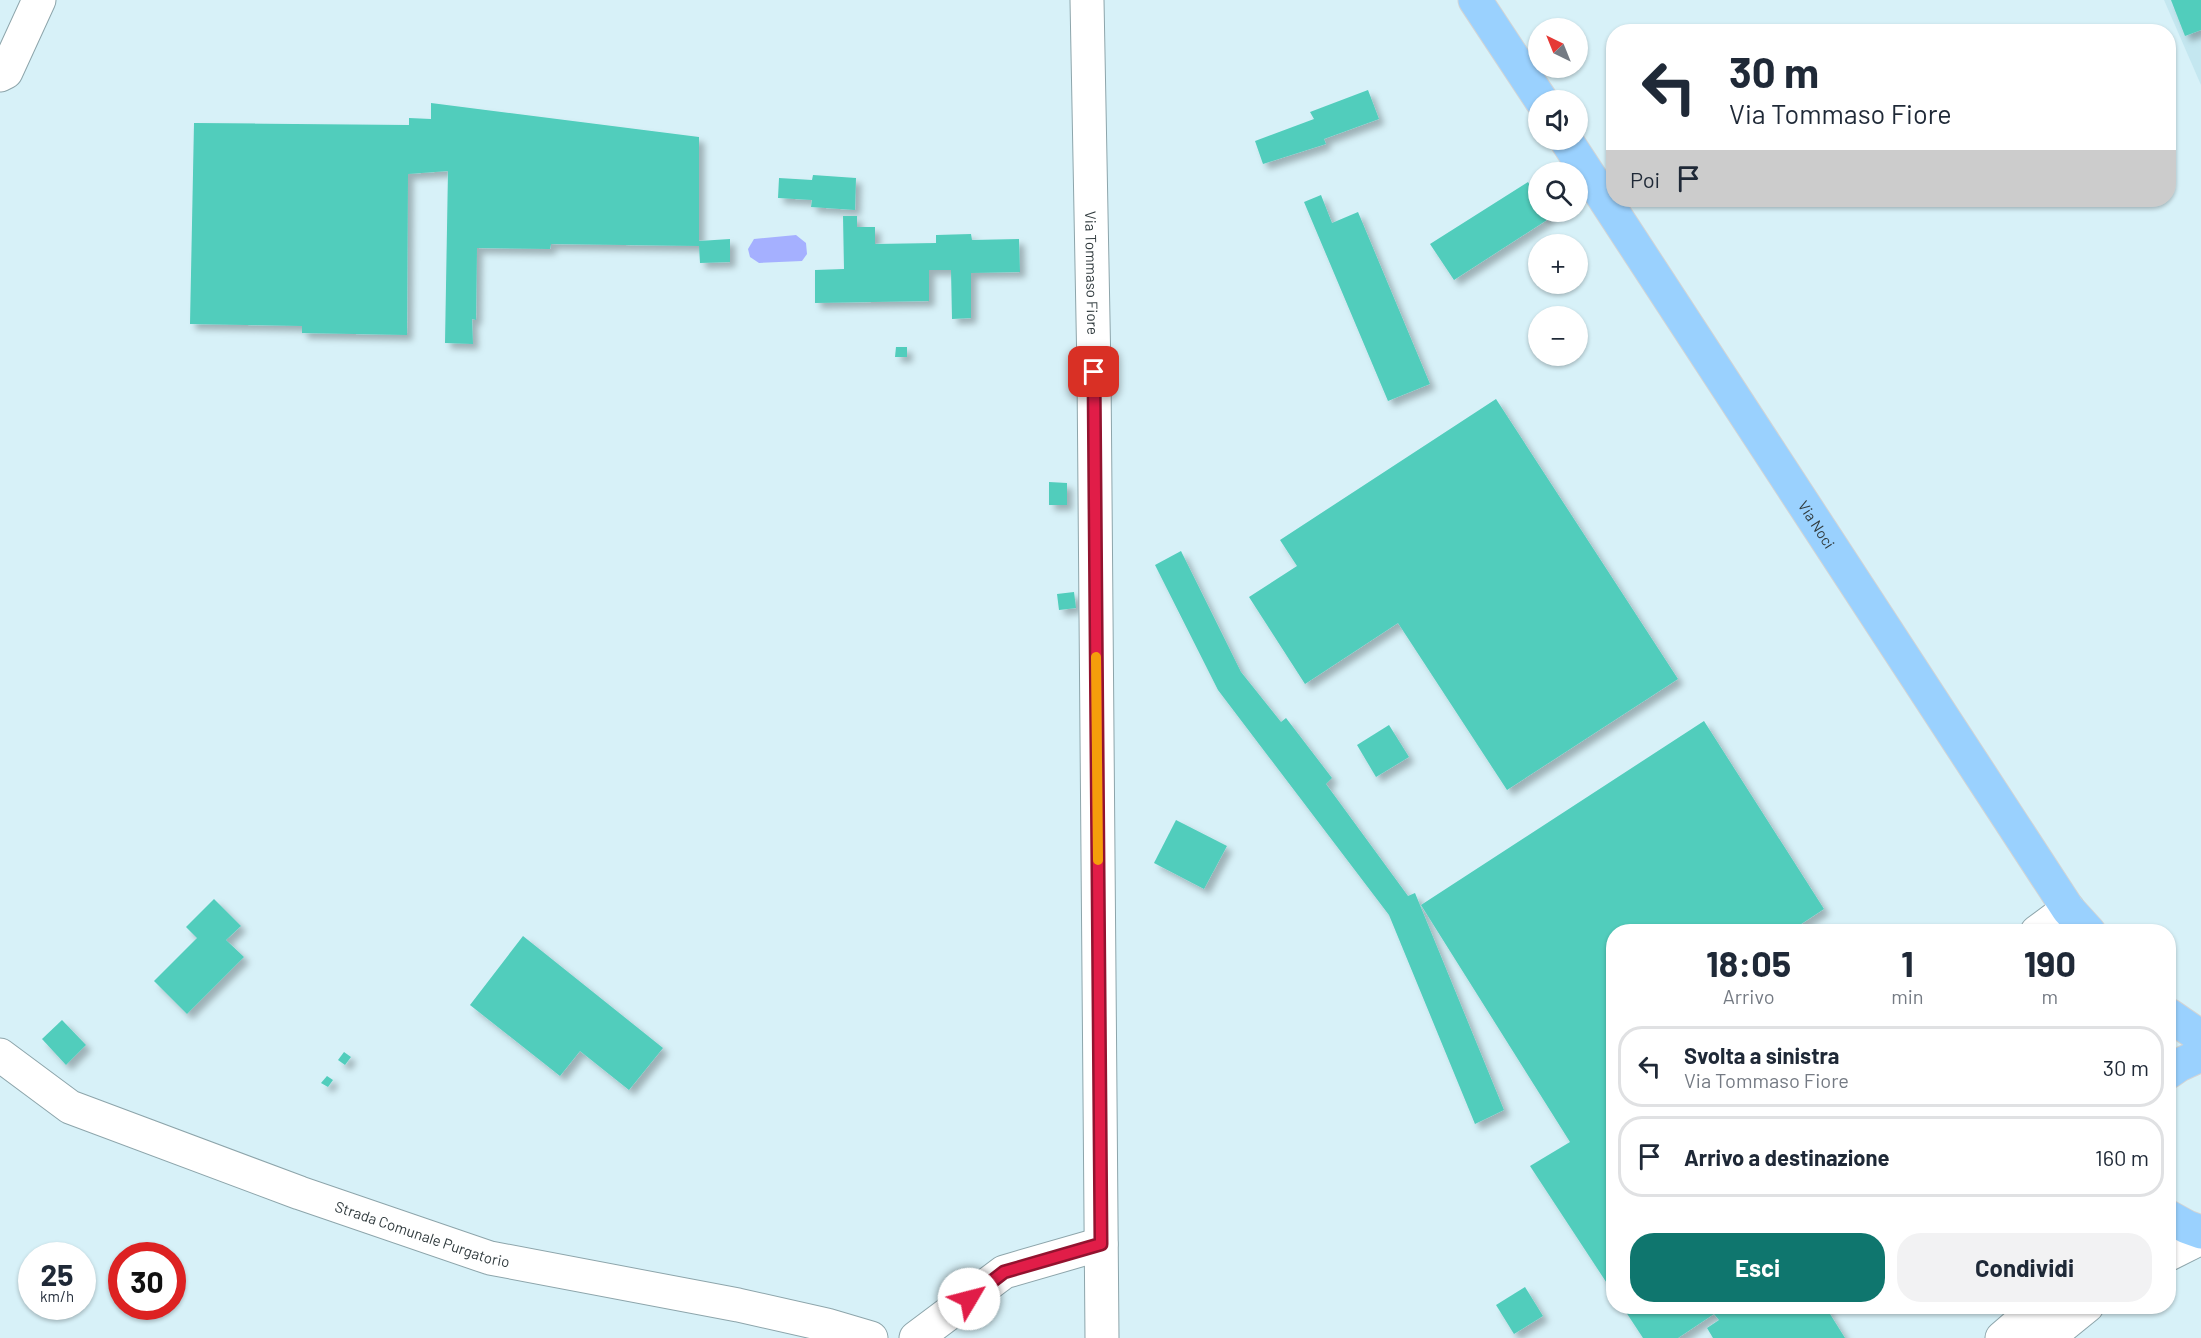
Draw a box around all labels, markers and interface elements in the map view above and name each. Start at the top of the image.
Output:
north arrow [1528,18,1588,78]
map controls [1528,18,1588,366]
text: 30 m [1729,46,1819,96]
icon: left [1630,48,1708,126]
button: sound [1528,90,1588,150]
text: Via Tommaso Fiore [1729,97,1952,129]
button: search [1528,162,1588,222]
icon: arrive [1672,162,1705,195]
text: Poi [1630,166,1660,192]
street label: Via Tommaso Fiore [1082,211,1102,335]
button: + [1528,234,1588,294]
button: − [1528,306,1588,366]
pin [1068,346,1119,397]
icon: arrive [1077,355,1110,388]
street label: Via Noci [1795,497,1839,552]
text: 18:05 [1706,941,1791,984]
text: 1 [1901,941,1914,984]
text: 190 [2024,941,2076,984]
text: Arrivo [1723,984,1775,1008]
text: min [1891,984,1924,1008]
text: m [2042,984,2058,1008]
text: Svolta a sinistra [1684,1042,1839,1068]
icon: left [1633,1050,1666,1083]
text: 30 m [2103,1054,2149,1080]
text: Via Tommaso Fiore [1684,1068,1849,1092]
icon: arrive [1633,1140,1666,1173]
text: Arrivo a destinazione [1684,1144,1890,1170]
text: 160 m [2095,1144,2149,1170]
street label: Strada Comunale Purgatorio [333,1197,511,1271]
button: Esci [1630,1233,1885,1302]
button: Condividi [1897,1233,2152,1302]
speed limit sign: 30 [108,1242,186,1320]
text: 25 [41,1256,73,1292]
position arrow [937,1267,1001,1331]
text: km/h [40,1287,74,1305]

